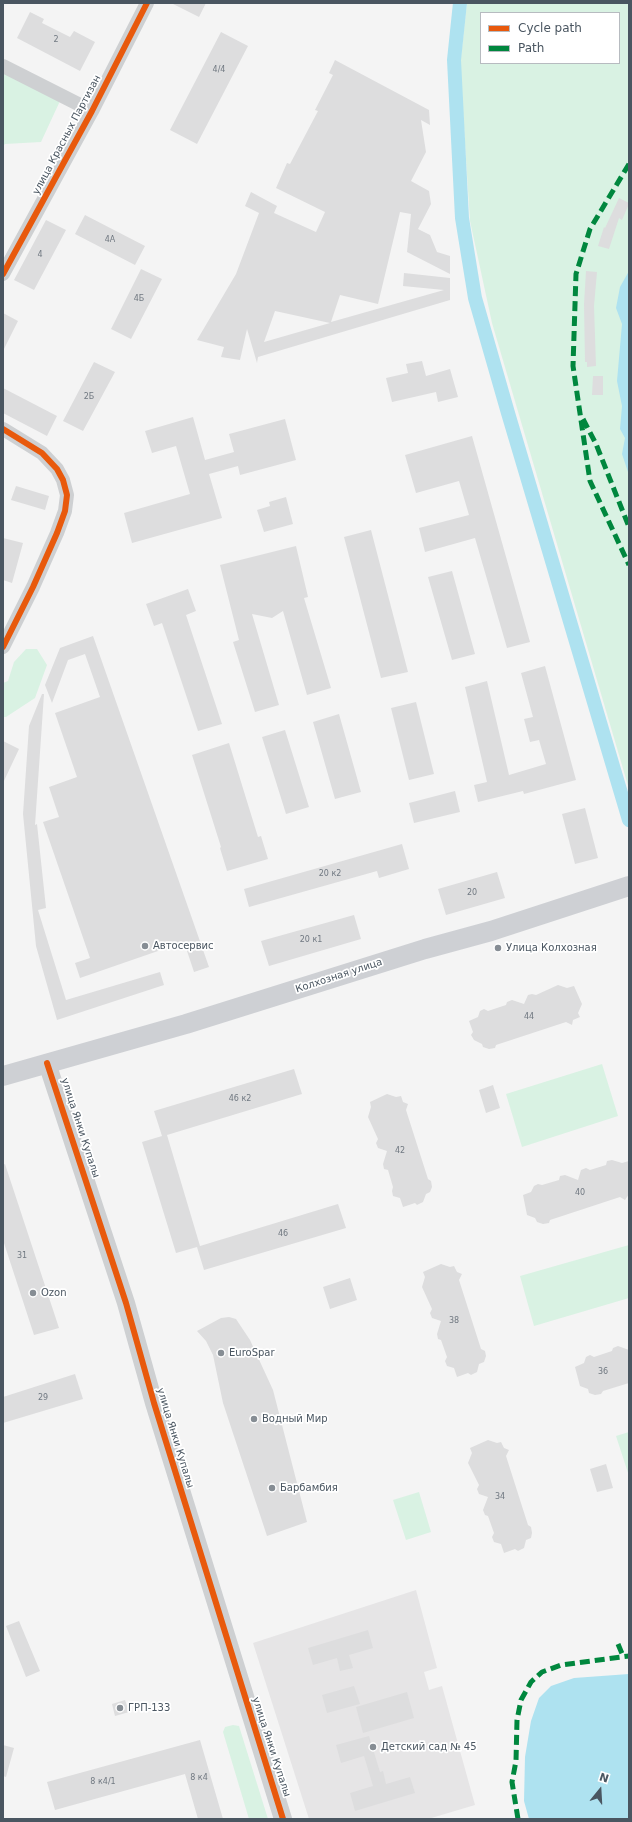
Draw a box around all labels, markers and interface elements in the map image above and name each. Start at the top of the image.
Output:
legend [480,12,620,64]
text: Cycle path [518,21,582,35]
house number: 2 [53,35,59,45]
text: Path [518,41,544,55]
house number: 4/4 [213,65,225,75]
street label: улица Красных Партизан [30,73,104,197]
house number: 4А [105,235,115,245]
house number: 4 [37,250,43,260]
house number: 4Б [134,294,144,304]
house number: 2Б [84,392,94,402]
house number: 20 к2 [319,869,341,879]
house number: 20 [467,888,477,898]
house number: 20 к1 [300,935,322,945]
place label: Автосервис [153,940,214,952]
marker: Автосервис [140,941,150,951]
place label: Улица Колхозная [506,942,597,954]
marker: Улица Колхозная [493,943,503,953]
street label: Колхозная улица [294,956,384,996]
house number: 44 [524,1012,534,1022]
street label: улица Янки Купалы [58,1077,102,1179]
house number: 46 к2 [229,1094,251,1104]
house number: 42 [395,1146,405,1156]
house number: 40 [575,1188,585,1198]
house number: 46 [278,1229,288,1239]
house number: 31 [17,1251,27,1261]
place label: Ozon [41,1287,67,1299]
marker: Ozon [28,1288,38,1298]
house number: 38 [449,1316,459,1326]
place label: EuroSpar [229,1347,275,1359]
marker: EuroSpar [216,1348,226,1358]
house number: 36 [598,1367,608,1377]
street label: улица Янки Купалы [154,1386,196,1490]
house number: 29 [38,1393,48,1403]
place label: Водный Мир [262,1413,327,1425]
marker: Водный Мир [249,1414,259,1424]
place label: Барбамбия [280,1482,338,1494]
marker: Барбамбия [267,1483,277,1493]
house number: 34 [495,1492,505,1502]
street label: улица Янки Купалы [249,1696,293,1798]
place label: ГРП-133 [128,1702,170,1714]
marker: ГРП-133 [115,1703,125,1713]
place label: Детский сад № 45 [381,1741,477,1753]
marker: Детский сад № 45 [368,1742,378,1752]
north arrow [580,1770,620,1810]
text: N [597,1771,610,1786]
house number: 8 к4 [190,1773,208,1783]
house number: 8 к4/1 [90,1777,116,1787]

